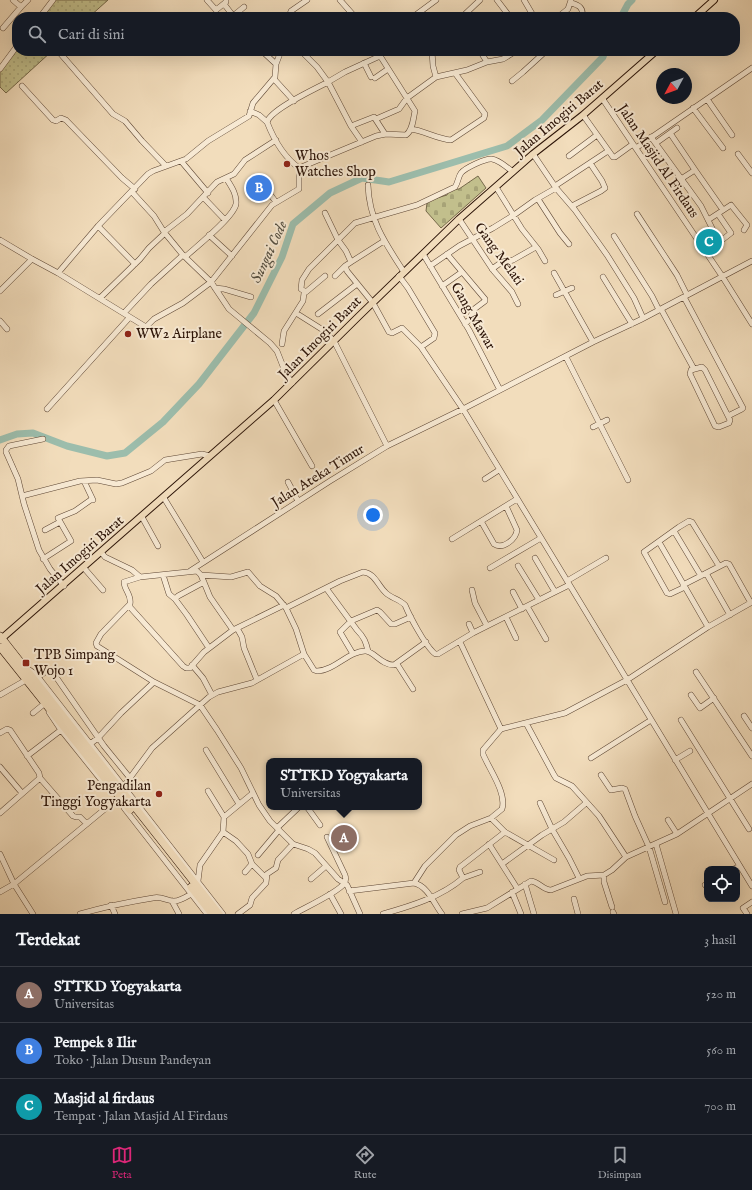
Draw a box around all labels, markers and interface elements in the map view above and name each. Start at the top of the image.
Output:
search box [12,12,740,56]
icon: search [26,23,48,45]
text: Cari di sini [58,25,125,44]
north arrow [656,68,692,104]
street label: Jalan Imogiri Barat [509,75,607,162]
street label: Jalan Masjid Al Firdaus [612,99,703,221]
place label: Whos Watches Shop [295,147,376,181]
marker: Whos Watches Shop [282,159,292,169]
pin: B [246,173,272,203]
water label: Sungai Code [246,218,293,287]
street label: Gang Melati [470,219,528,289]
pin: C [696,227,722,257]
street label: Gang Mawar [447,279,499,353]
street label: Jalan Imogiri Barat [273,292,366,385]
place label: WW2 Airplane [136,325,223,343]
marker: WW2 Airplane [123,329,133,339]
street label: Jalan Ateka Timur [267,440,368,513]
your location [363,505,383,525]
street label: Jalan Imogiri Barat [31,512,128,599]
place label: TPB Simpang Wojo 1 [34,646,115,680]
marker: TPB Simpang Wojo 1 [21,658,31,668]
popup [266,758,422,810]
text: STTKD Yogyakarta [280,766,408,785]
place label: Pengadilan Tinggi Yogyakarta [41,777,152,811]
text: Universitas [280,785,340,802]
marker: Pengadilan Tinggi Yogyakarta [154,789,164,799]
pin: A [331,823,357,853]
map controls [704,866,740,902]
button: locate [704,866,740,902]
text: Terdekat [16,930,80,951]
text: 3 hasil [704,932,736,949]
text: STTKD Yogyakarta [54,977,181,996]
text: A [25,986,33,1003]
text: 520 m [706,986,736,1003]
text: Universitas [54,996,114,1013]
text: Pempek 8 Ilir [54,1033,137,1052]
text: B [25,1042,33,1059]
text: 560 m [707,1042,736,1059]
text: Toko · Jalan Dusun Pandeyan [54,1052,211,1069]
text: Masjid al firdaus [54,1089,154,1108]
text: C [24,1098,34,1115]
text: 700 m [704,1098,736,1115]
text: Tempat · Jalan Masjid Al Firdaus [54,1108,228,1125]
tab: Peta [111,1144,133,1182]
tab: Rute [354,1144,377,1182]
tab: Disimpan [598,1144,641,1182]

